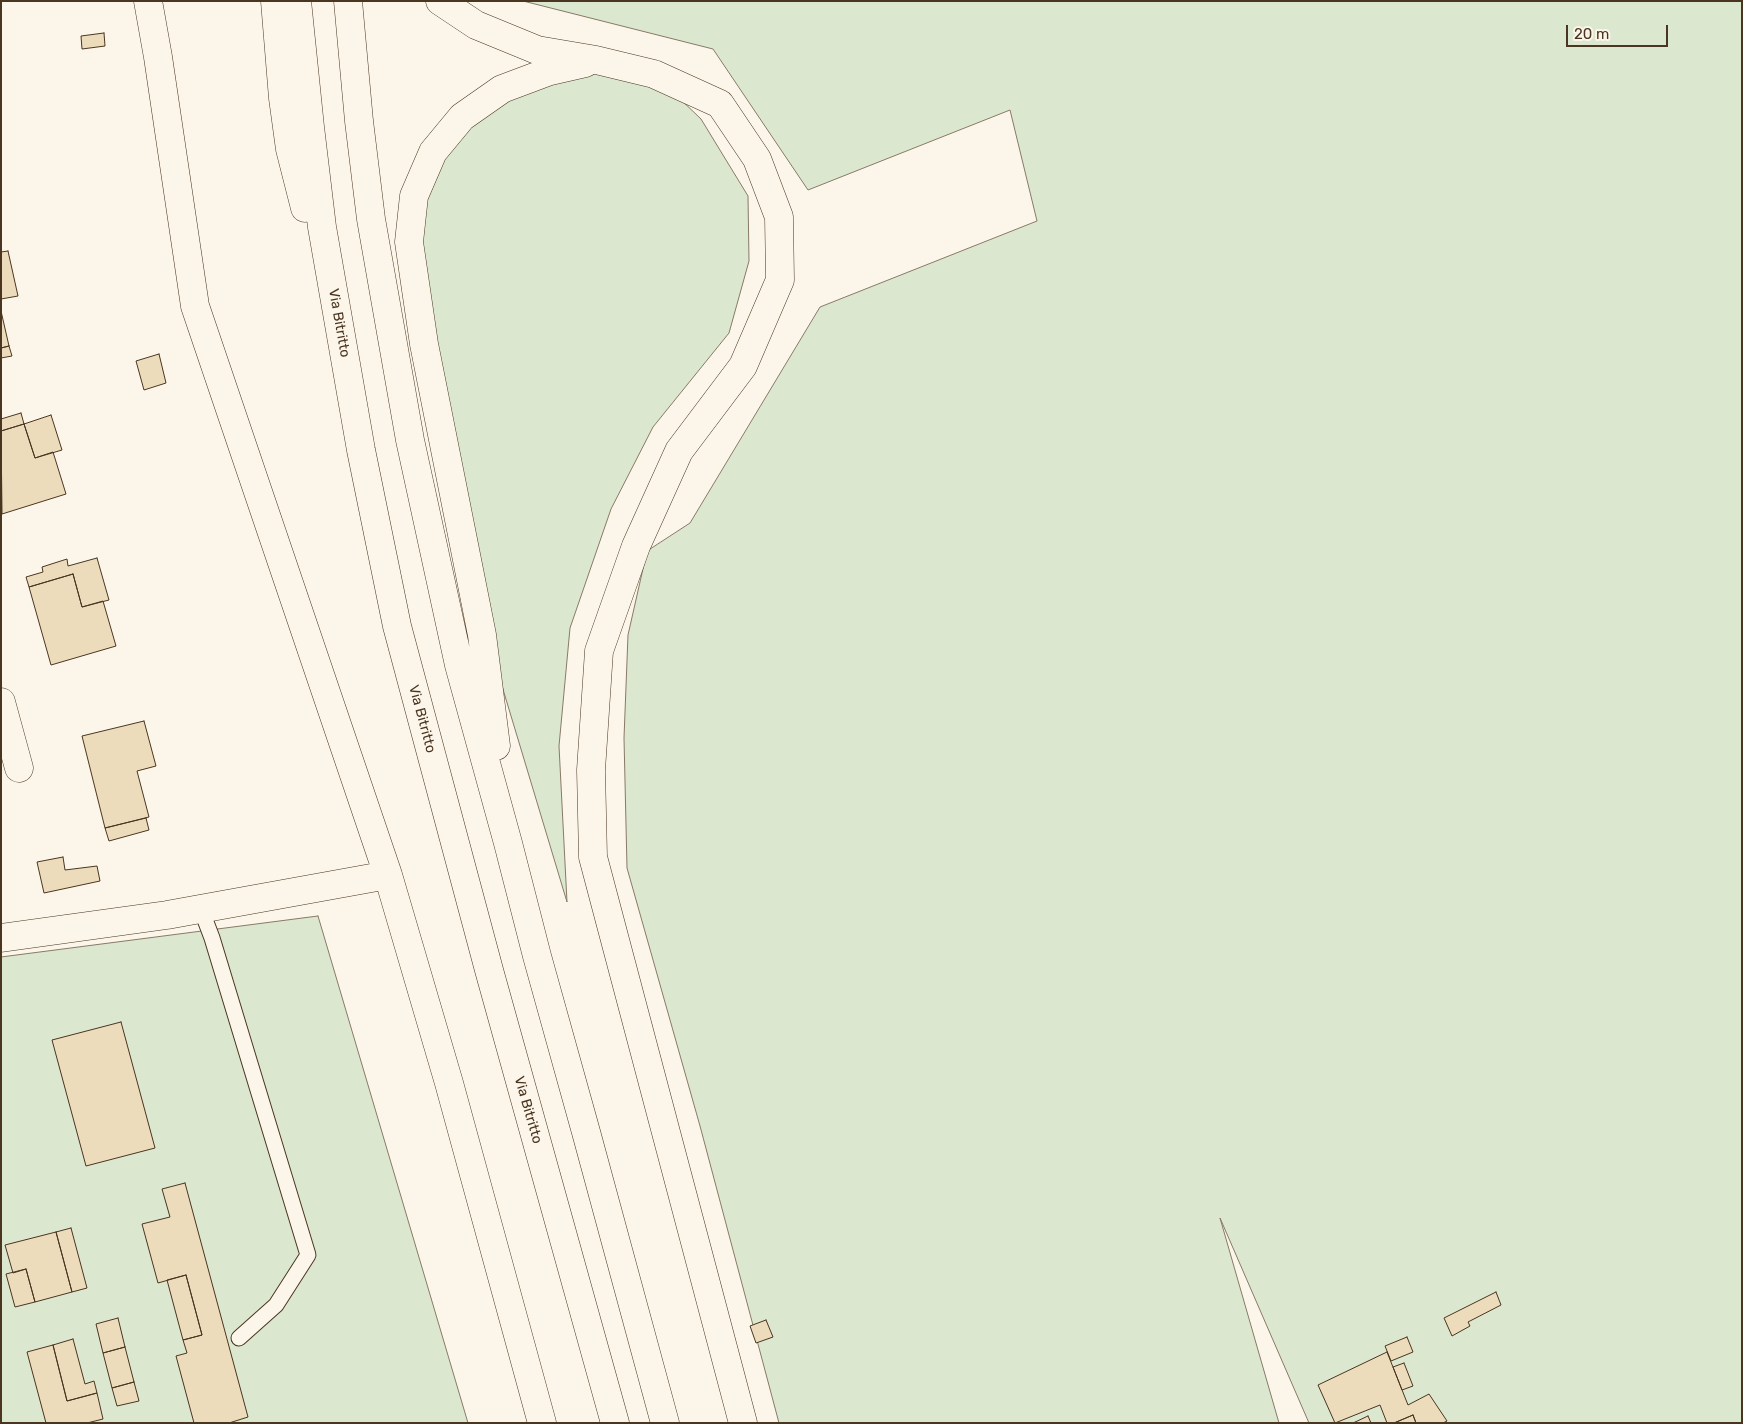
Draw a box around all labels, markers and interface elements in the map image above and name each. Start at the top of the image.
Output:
scale bar [1568,15,1670,47]
text: 20 m [1574,25,1609,43]
street label: Via Bitritto [325,287,353,359]
street label: Via Bitritto [405,683,439,755]
street label: Via Bitritto [510,1074,546,1146]

